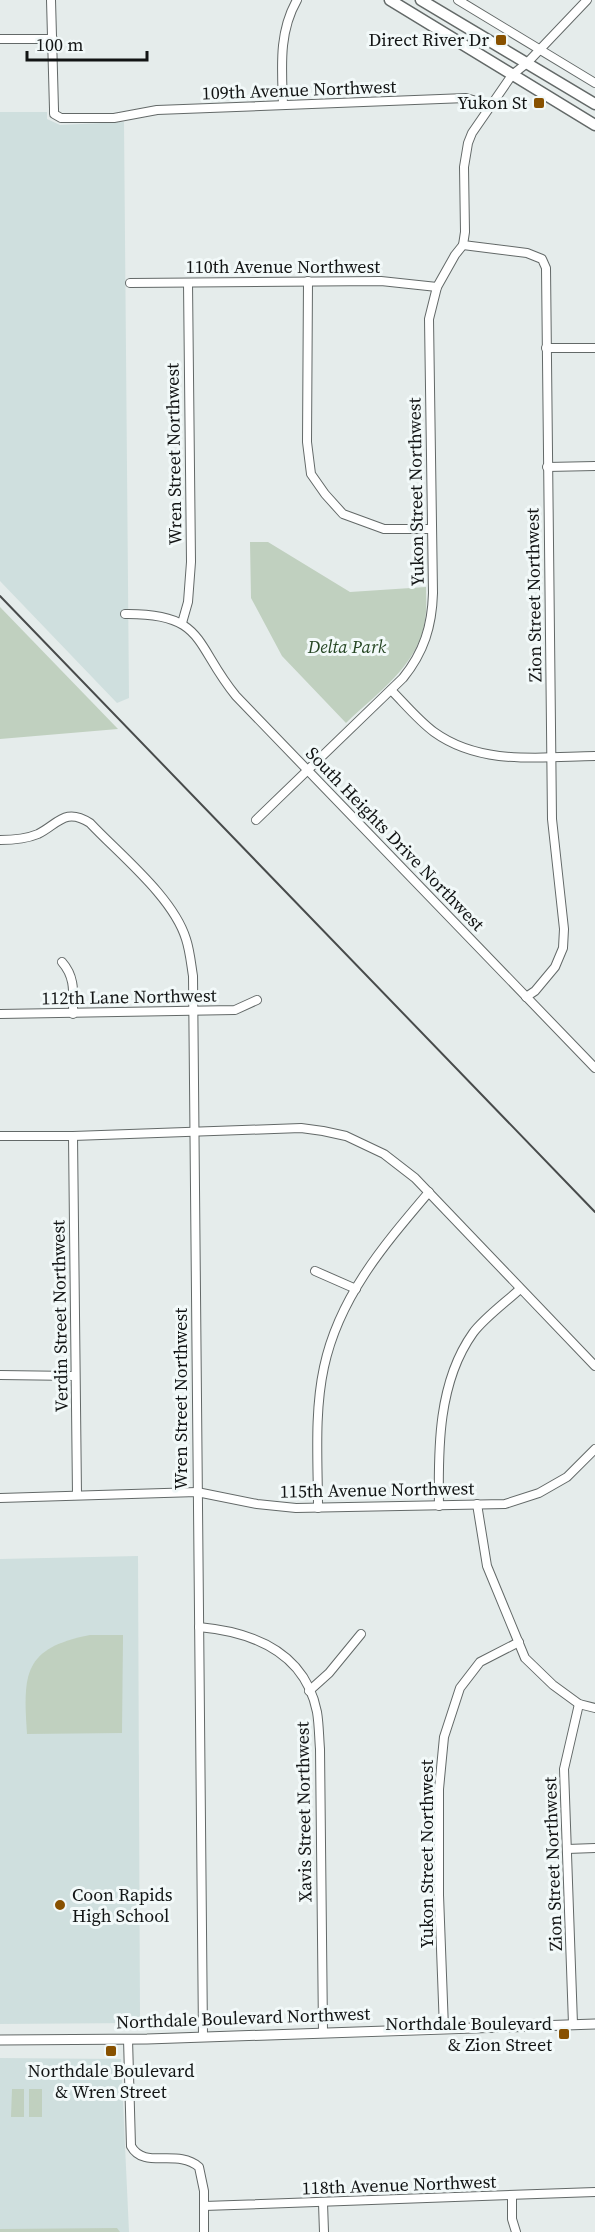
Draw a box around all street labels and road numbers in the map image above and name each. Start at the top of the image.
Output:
street label: 109th Avenue Northwest [201,74,397,105]
street label: 110th Avenue Northwest [186,254,380,279]
street label: Wren Street Northwest [159,363,188,545]
street label: Yukon Street Northwest [401,397,430,587]
street label: Zion Street Northwest [519,508,548,682]
street label: South Heights Drive Northwest [301,741,490,936]
street label: 112th Lane Northwest [41,982,217,1011]
street label: Verdin Street Northwest [45,1220,74,1412]
street label: Wren Street Northwest [168,1308,193,1490]
street label: 115th Avenue Northwest [280,1475,475,1504]
street label: Xavis Street Northwest [289,1721,318,1903]
street label: Yukon Street Northwest [414,1759,439,1948]
street label: Zion Street Northwest [537,1776,568,1952]
street label: Northdale Boulevard Northwest [115,2001,371,2034]
street label: 118th Avenue Northwest [301,2169,497,2200]

